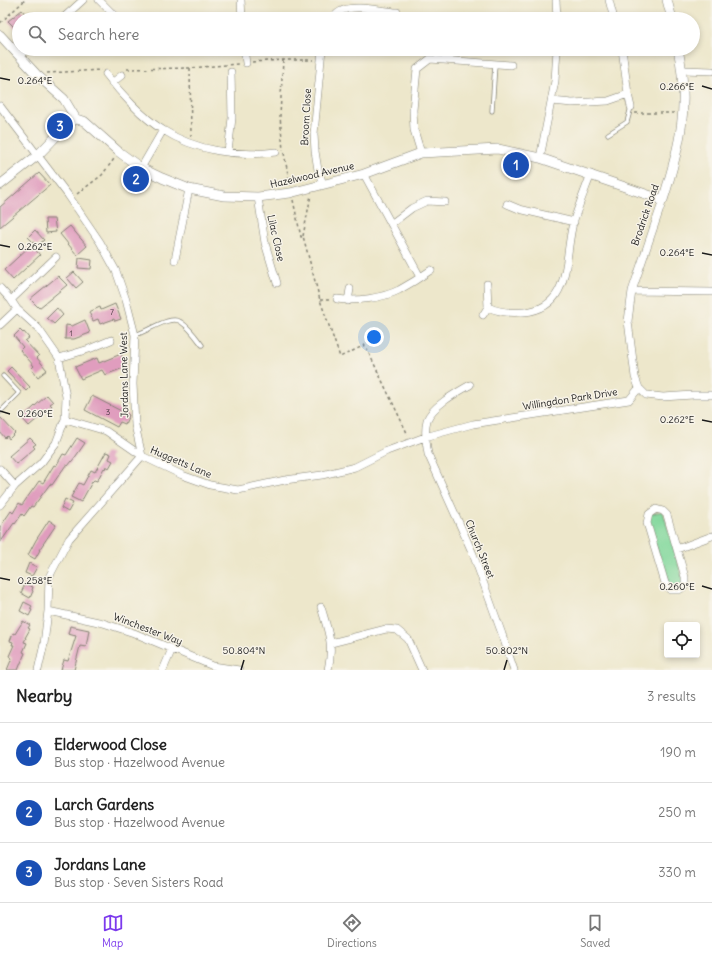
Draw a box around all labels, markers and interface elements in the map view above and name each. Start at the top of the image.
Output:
search box [12,12,700,56]
icon: search [26,23,48,45]
text: Search here [58,25,139,44]
text: 0.264°E [18,74,53,87]
text: 0.266°E [660,80,695,93]
street label: Broom Close [298,88,314,146]
pin: 3 [47,111,73,141]
pin: 1 [503,150,529,180]
street label: Hazelwood Avenue [269,159,355,191]
pin: 2 [123,164,149,194]
street label: Brodrick Road [628,182,662,248]
street label: Lilac Close [264,213,288,263]
text: 0.262°E [18,240,52,253]
text: 0.264°E [660,246,695,259]
house number: 7 [110,307,114,317]
your location [364,327,384,347]
house number: 1 [69,328,73,338]
street label: Jordans Lane West [117,331,131,418]
street label: Willingdon Park Drive [522,385,618,413]
text: 0.260°E [17,407,53,420]
house number: 3 [106,407,111,417]
text: 0.262°E [660,413,694,426]
street label: Huggetts Lane [148,443,214,481]
street label: Church Street [462,518,498,581]
text: 0.258°E [18,574,53,587]
text: 0.260°E [659,580,695,593]
street label: Winchester Way [112,610,184,648]
map controls [664,622,700,658]
button: locate [664,622,700,658]
text: 50.804°N [223,644,265,657]
text: 50.802°N [486,644,528,657]
text: Nearby [16,685,72,707]
text: 3 results [647,688,696,705]
text: Elderwood Close [54,735,167,754]
text: 1 [26,744,32,761]
text: 190 m [660,744,696,761]
text: Bus stop · Hazelwood Avenue [54,754,225,771]
text: Larch Gardens [54,795,154,814]
text: 2 [25,804,33,821]
text: 250 m [658,804,696,821]
text: Bus stop · Hazelwood Avenue [54,814,225,831]
text: Jordans Lane [54,855,146,874]
text: 3 [25,864,33,881]
text: 330 m [658,864,696,881]
text: Bus stop · Seven Sisters Road [54,874,223,891]
tab: Map [102,912,124,950]
tab: Directions [327,912,377,950]
tab: Saved [580,912,610,950]

